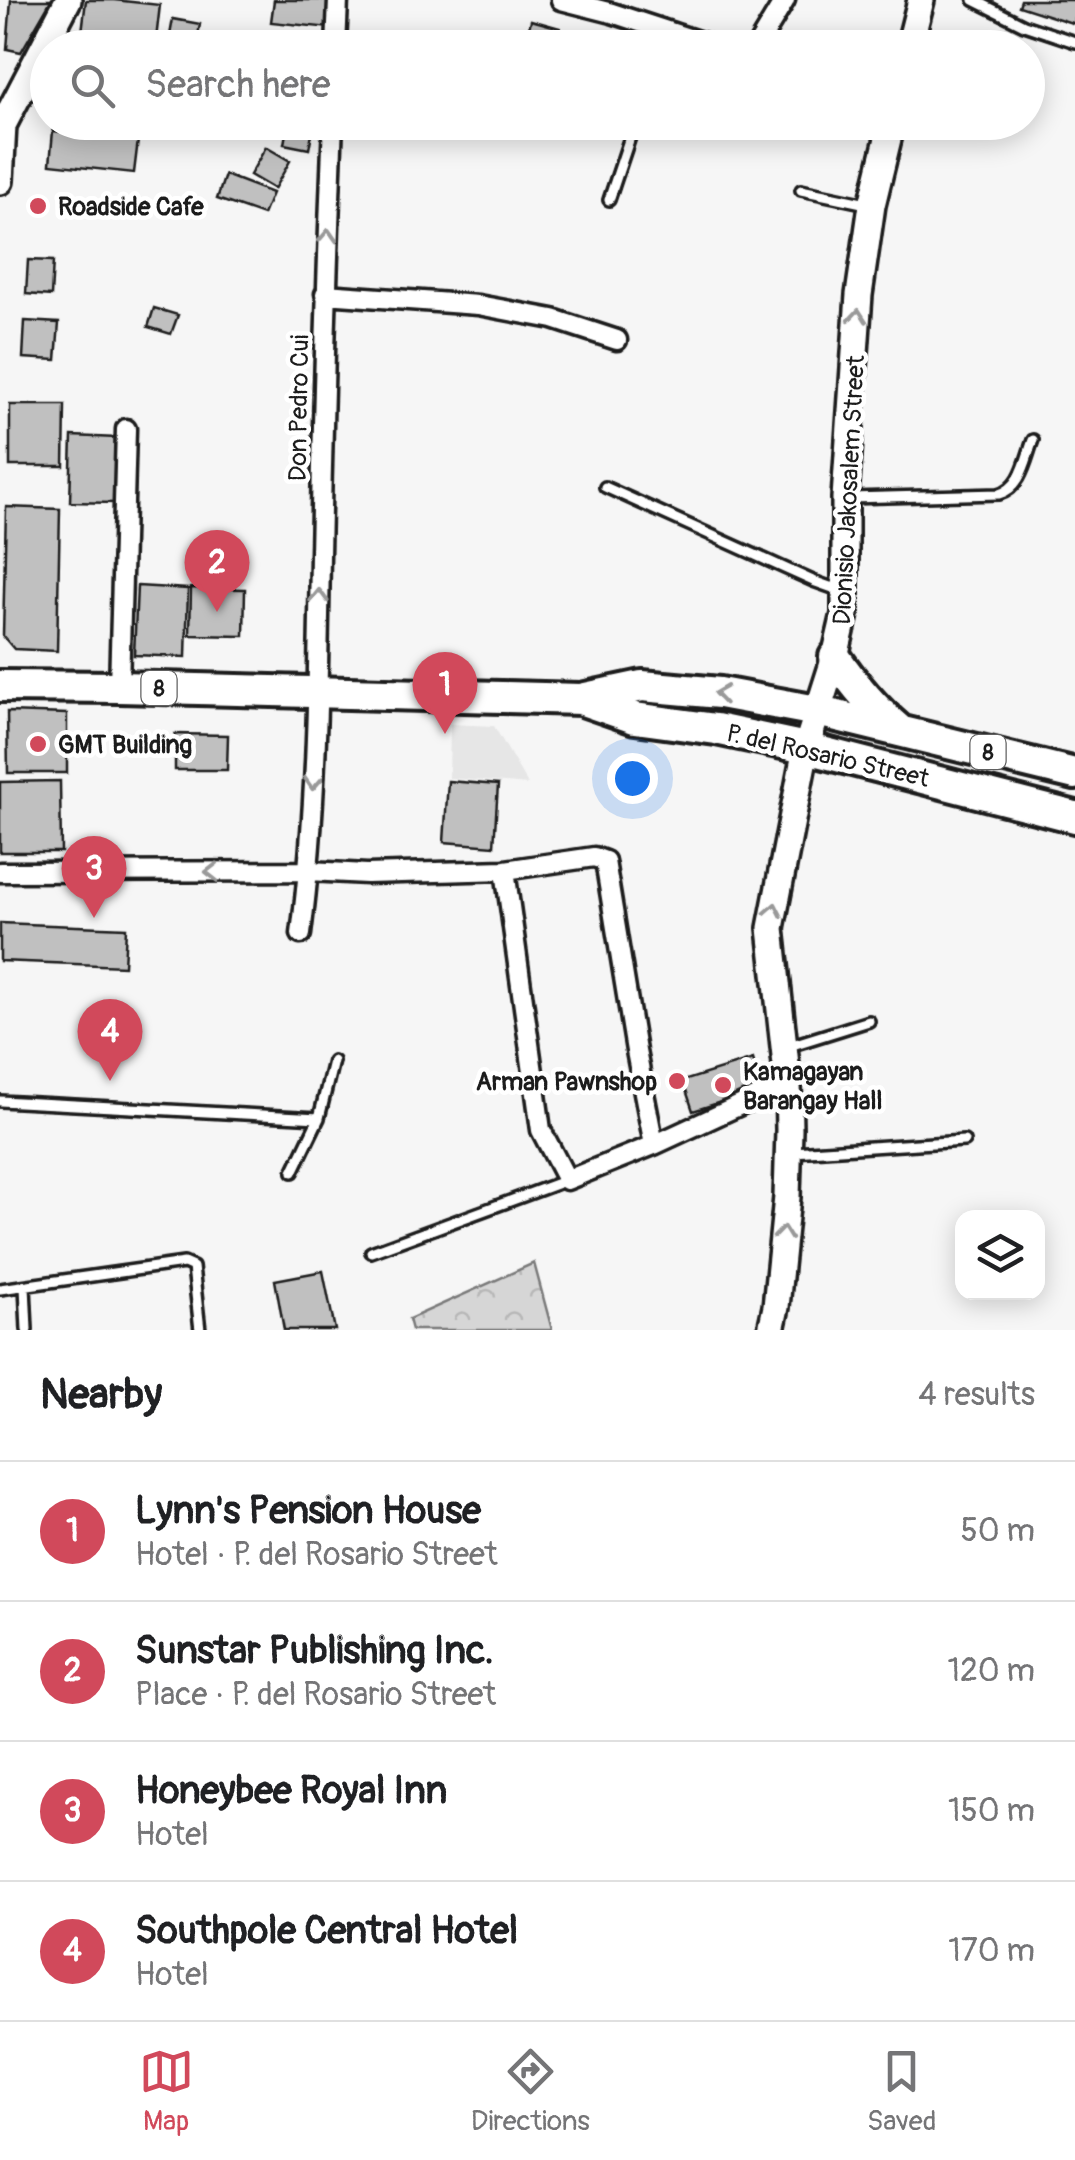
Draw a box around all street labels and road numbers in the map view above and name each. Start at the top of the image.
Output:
street label: Don Pedro Cui [283,335,316,482]
street label: Dionisio Jakosalem Street [827,353,872,626]
road number: 8 [142,671,176,705]
street label: P. del Rosario Street [723,718,933,795]
road number: 8 [970,735,1006,769]

